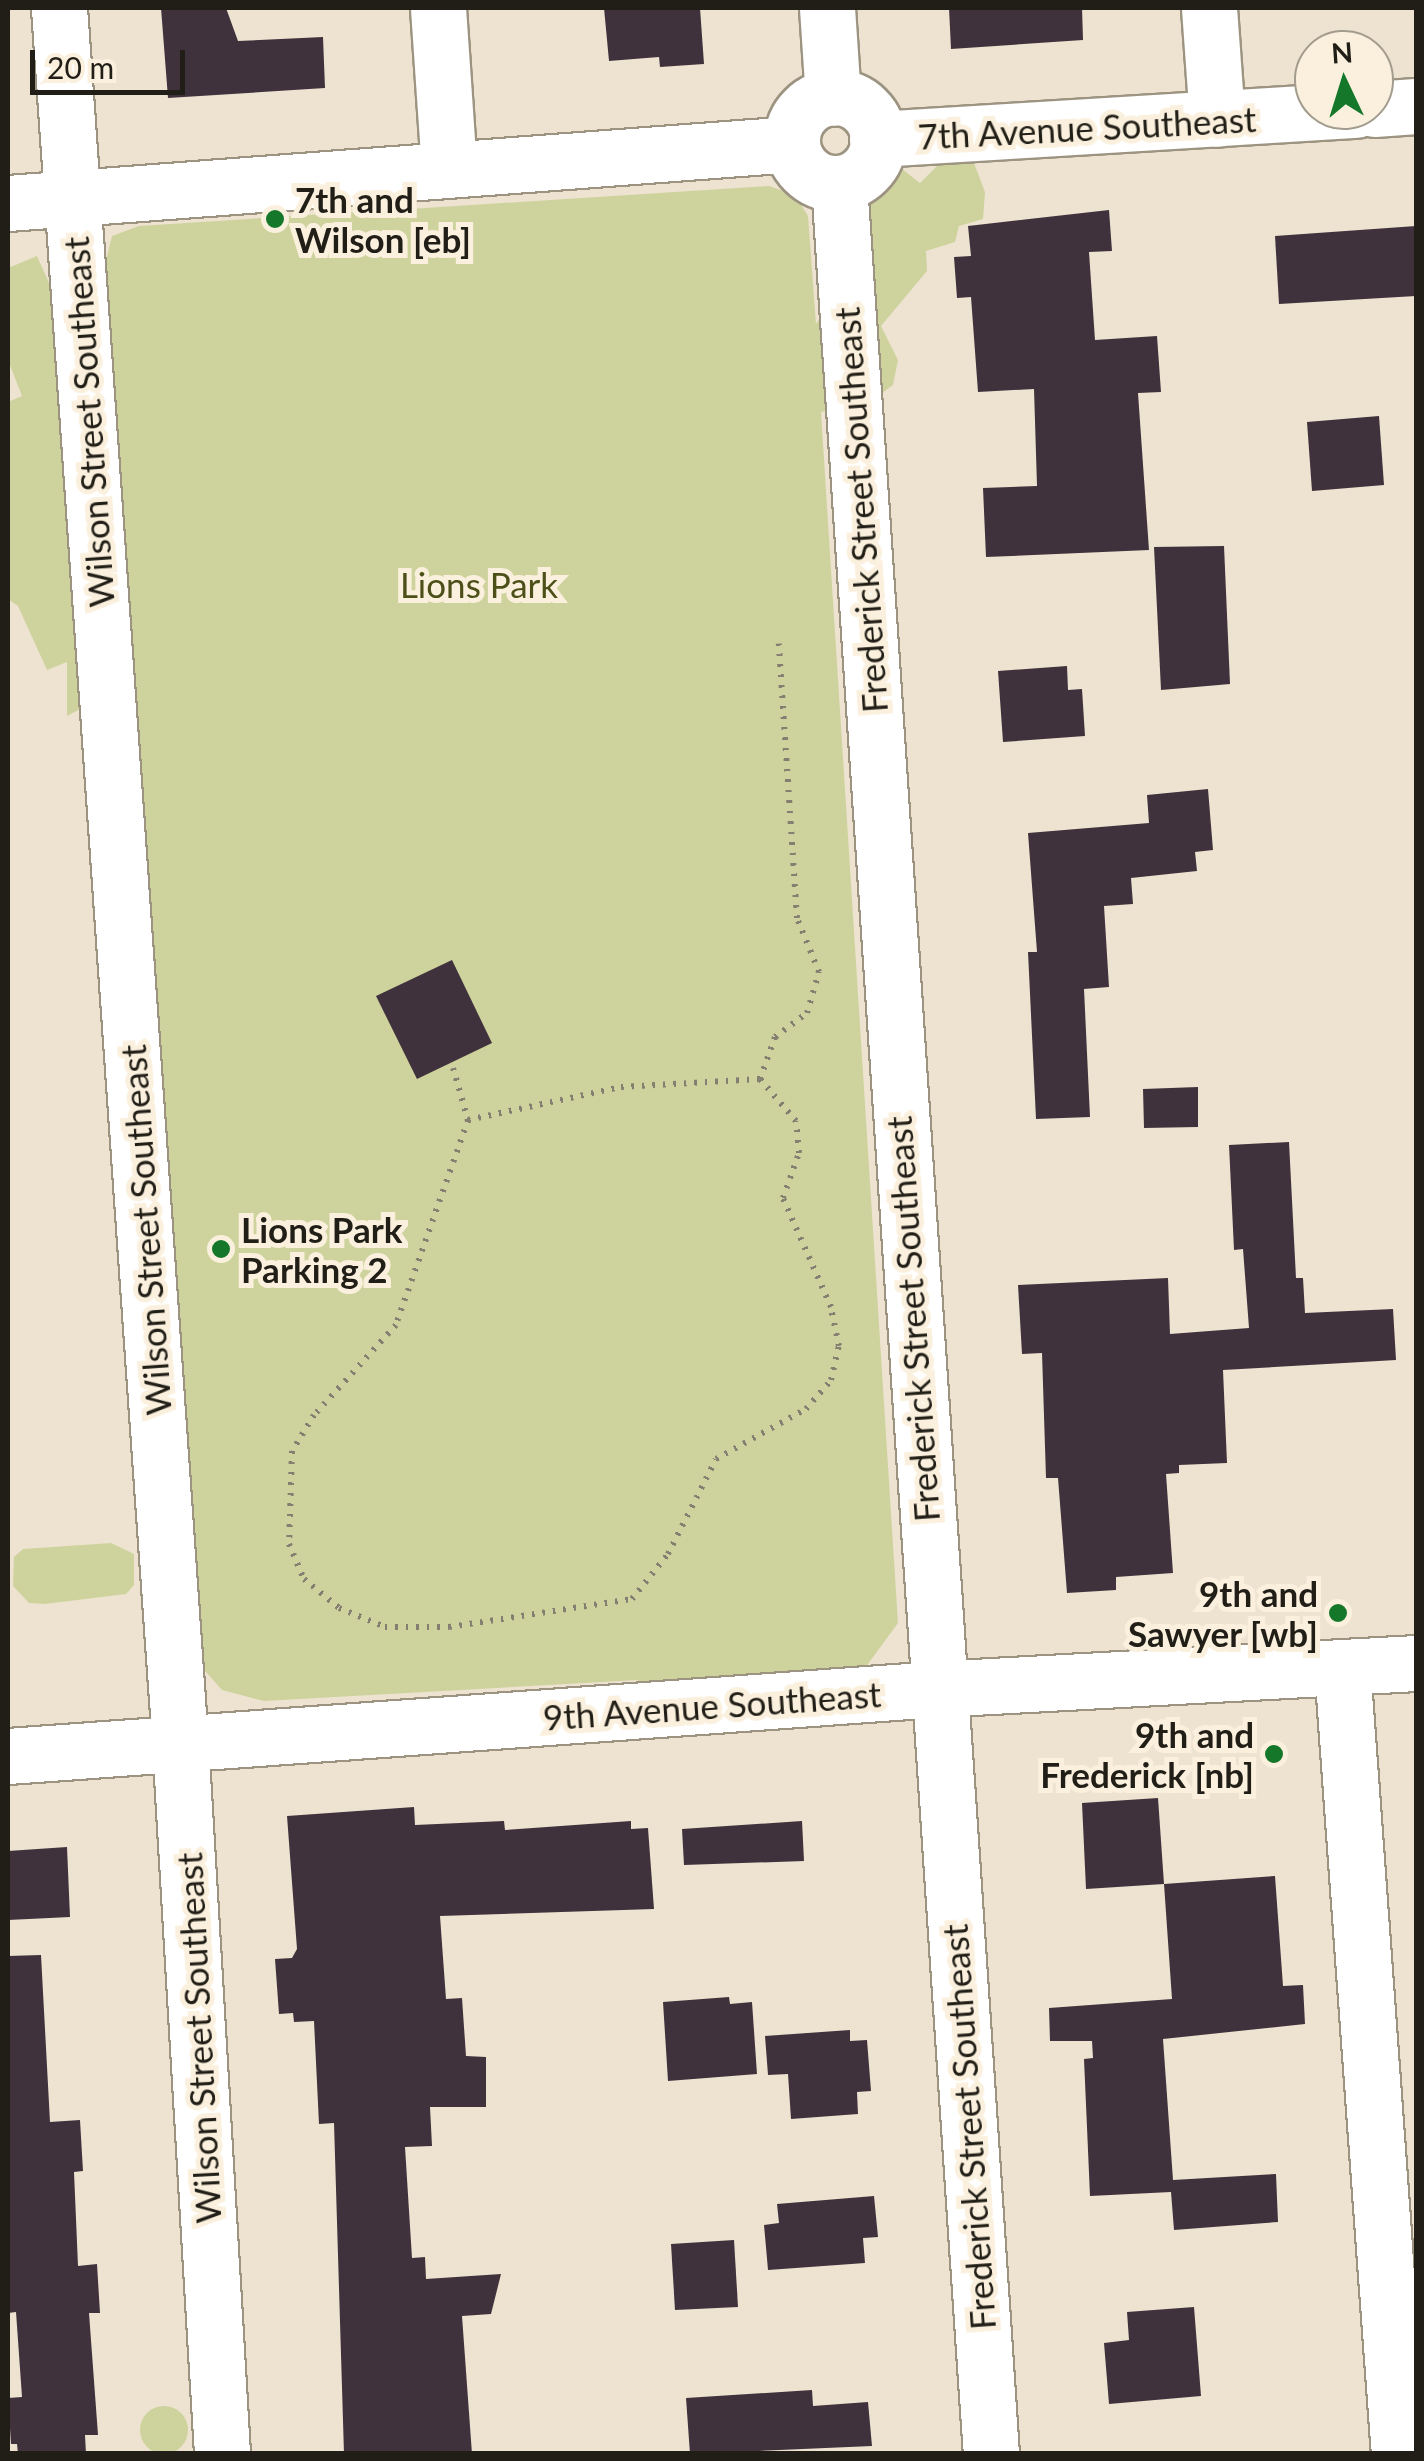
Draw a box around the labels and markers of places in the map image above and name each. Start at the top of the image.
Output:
place label: 7th and Wilson [eb] [295,178,471,260]
marker: 7th and Wilson [eb] [264,208,286,230]
place label: Lions Park Parking 2 [241,1208,402,1290]
marker: Lions Park Parking 2 [210,1238,232,1260]
place label: 9th and Sawyer [wb] [1127,1572,1318,1654]
marker: 9th and Sawyer [wb] [1327,1602,1349,1624]
place label: 9th and Frederick [nb] [1040,1713,1254,1795]
marker: 9th and Frederick [nb] [1263,1743,1285,1765]

